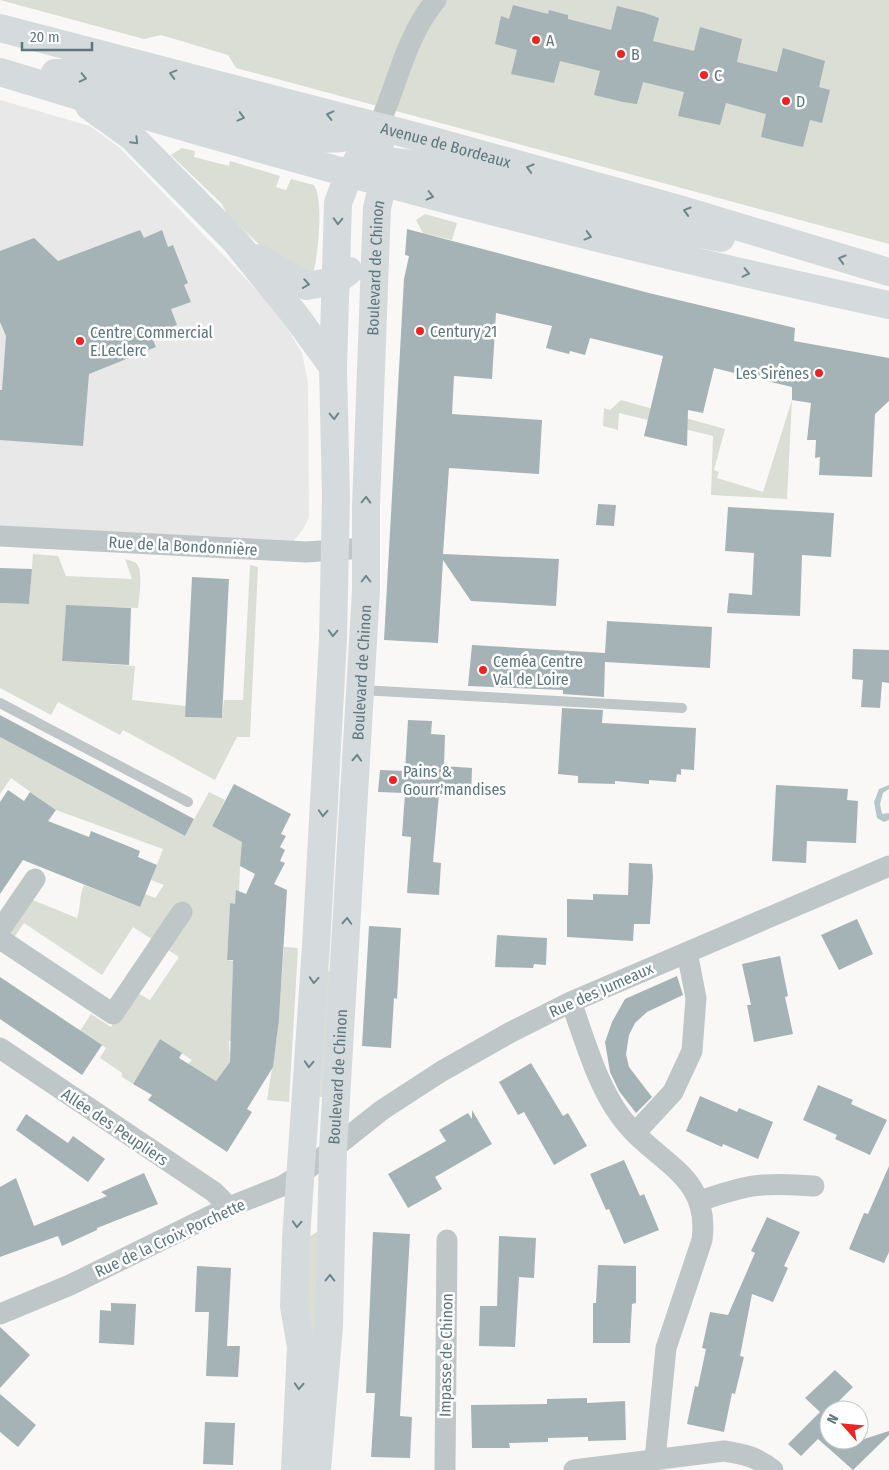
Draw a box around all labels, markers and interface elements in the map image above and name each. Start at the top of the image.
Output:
scale bar [22,20,92,52]
text: 20 m [30,28,60,46]
place label: A [546,31,555,50]
marker: A [530,34,542,46]
place label: B [631,45,640,64]
marker: B [615,48,627,60]
place label: C [714,66,722,85]
one-way arrow [169,69,178,80]
marker: C [698,69,710,81]
one-way arrow [79,72,88,83]
place label: D [796,92,805,111]
marker: D [780,95,792,107]
one-way arrow [326,110,335,121]
one-way arrow [236,112,244,122]
street label: Avenue de Bordeaux [379,118,513,171]
one-way arrow [129,135,138,144]
one-way arrow [526,163,535,174]
one-way arrow [426,190,434,200]
street label: Boulevard de Chinon [363,198,388,336]
one-way arrow [683,207,691,217]
one-way arrow [333,217,343,225]
one-way arrow [583,231,591,241]
one-way arrow [839,254,847,264]
one-way arrow [741,267,750,278]
one-way arrow [303,278,311,289]
place label: Century 21 [430,322,497,341]
place label: Centre Commercial E.Leclerc [90,323,213,360]
marker: Century 21 [414,325,426,337]
marker: Centre Commercial E.Leclerc [74,335,86,347]
place label: Les Sirènes [736,364,809,383]
marker: Les Sirènes [813,367,825,379]
one-way arrow [329,412,339,420]
one-way arrow [361,495,372,503]
street label: Rue de la Bondonnière [108,533,258,559]
one-way arrow [361,574,371,582]
street label: Boulevard de Chinon [348,604,375,741]
one-way arrow [327,629,338,637]
place label: Ceméa Centre Val de Loire [493,652,583,689]
marker: Ceméa Centre Val de Loire [477,664,489,676]
one-way arrow [352,754,362,762]
place label: Pains & Gourr'mandises [403,762,506,799]
marker: Pains & Gourr'mandises [387,774,399,786]
one-way arrow [317,809,328,817]
one-way arrow [342,916,353,924]
street label: Rue des Jumeaux [546,959,656,1021]
one-way arrow [308,977,319,985]
street label: Boulevard de Chinon [324,1008,351,1145]
one-way arrow [303,1060,314,1068]
street label: Allée des Peupliers [58,1084,172,1170]
street label: Rue de la Croix Porchette [92,1195,248,1281]
one-way arrow [292,1220,303,1228]
one-way arrow [325,1273,335,1281]
street label: Impasse de Chinon [435,1293,457,1417]
one-way arrow [294,1382,304,1390]
north arrow [819,1400,869,1450]
text: N [823,1412,842,1427]

